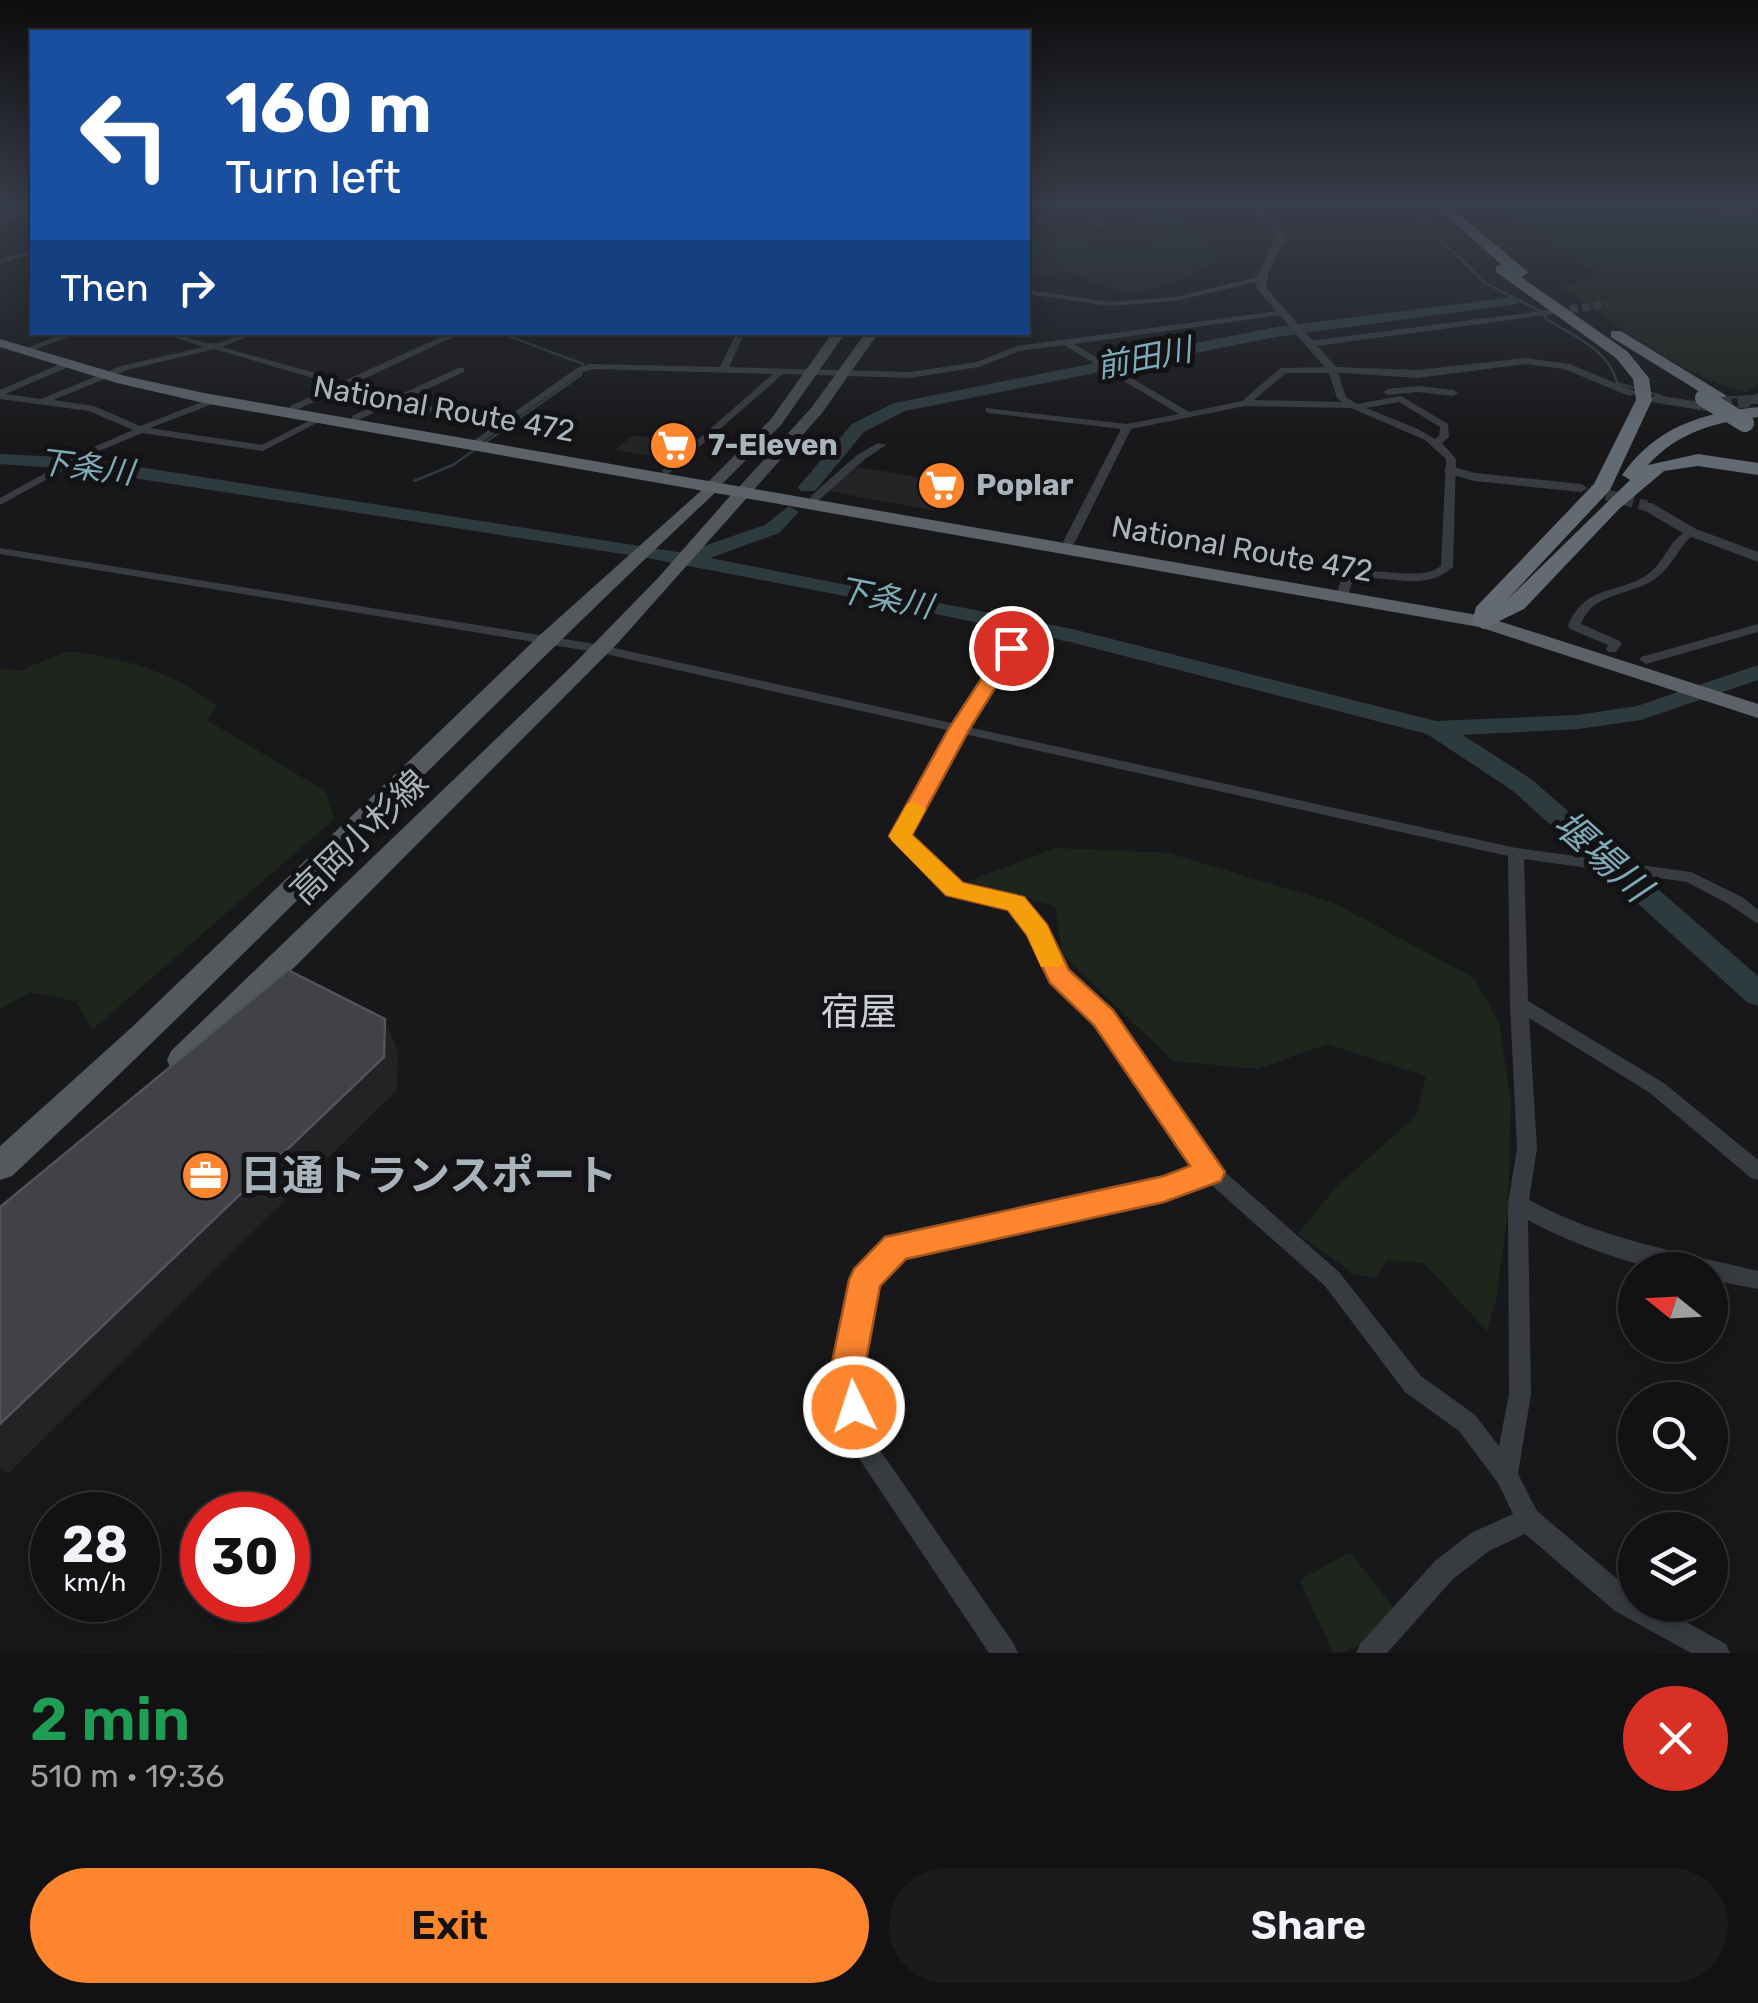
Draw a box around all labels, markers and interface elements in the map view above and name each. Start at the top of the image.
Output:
text: 160 m [225,67,432,150]
icon: left [60,70,190,200]
text: Turn left [225,151,401,204]
icon: right [169,260,224,315]
text: Then [60,265,149,311]
water label: 前田川 [1093,330,1198,386]
street label: National Route 472 [311,368,577,450]
supermarket icon: 7-Eleven [647,419,699,471]
place label: 7-Eleven [708,427,838,463]
water label: 下条川 [36,442,139,492]
supermarket icon: Poplar [915,459,967,511]
place label: Poplar [976,467,1074,503]
street label: National Route 472 [1109,508,1375,590]
water label: 下条川 [834,570,939,626]
pin [969,606,1054,691]
icon: arrive [984,621,1039,676]
street label: 高岡小杉線 [281,761,437,913]
water label: 堰場川 [1544,801,1663,914]
district label: 宿屋 [821,989,897,1035]
office icon: 日通トランスポート [179,1149,231,1201]
place label: 日通トランスポート [240,1151,617,1201]
north arrow [1618,1252,1728,1362]
map controls [1618,1252,1728,1622]
position arrow [802,1355,906,1459]
button: search [1618,1382,1728,1492]
speed limit sign: 30 [180,1492,310,1622]
button: layers [1618,1512,1728,1622]
text: 28 [62,1515,128,1575]
text: km/h [64,1568,126,1597]
text: 2 min [30,1684,190,1755]
button: close [1623,1686,1728,1791]
text: 510 m · 19:36 [30,1757,224,1795]
button: Exit [30,1868,869,1983]
button: Share [889,1868,1728,1983]

